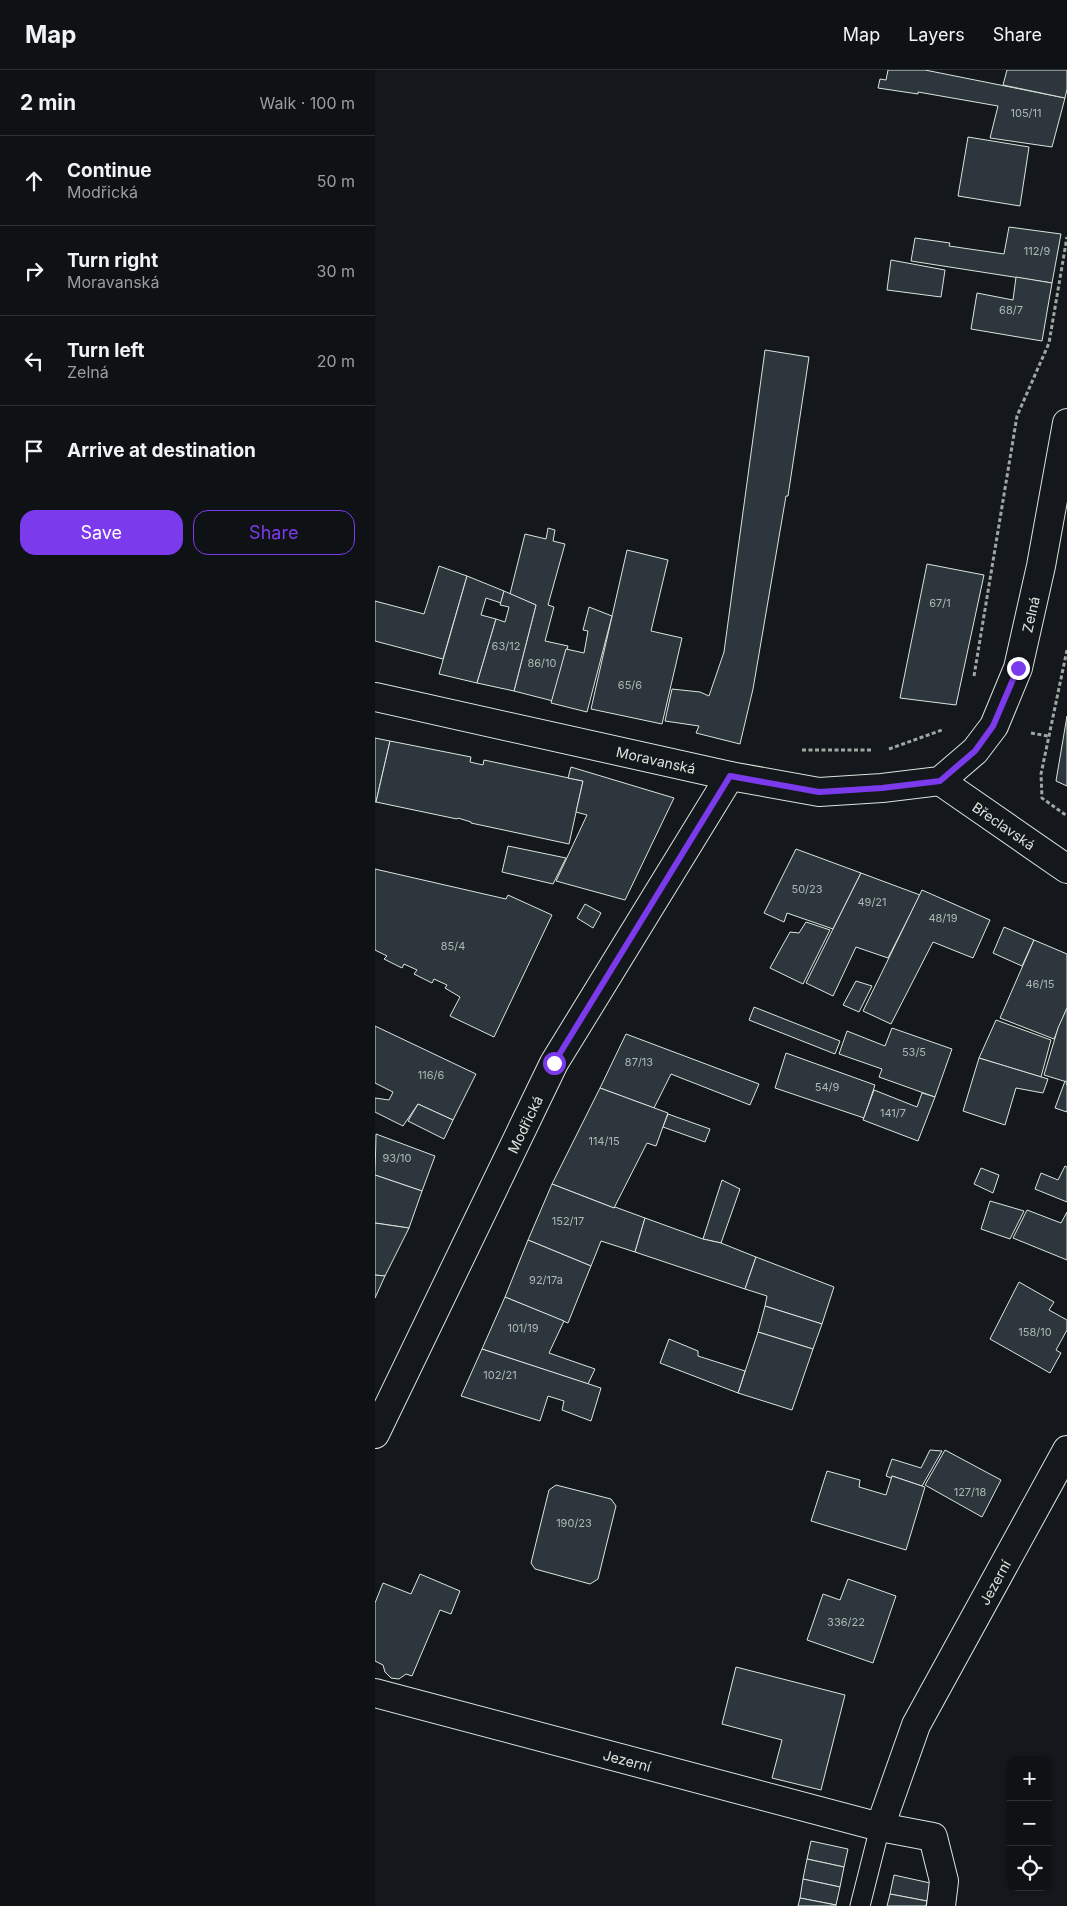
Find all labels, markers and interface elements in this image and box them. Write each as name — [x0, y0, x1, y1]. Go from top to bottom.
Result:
text: Map — [25, 20, 76, 49]
text: Map — [843, 24, 880, 45]
text: Layers — [908, 24, 965, 45]
text: Share — [993, 24, 1042, 45]
text: 2 min — [20, 90, 76, 115]
text: Walk · 100 m — [260, 93, 355, 113]
house number: 105/11 — [1010, 106, 1042, 120]
text: Continue — [67, 159, 152, 182]
icon: ahead — [20, 167, 48, 195]
text: 50 m — [317, 171, 355, 191]
text: Modřická — [67, 182, 138, 202]
house number: 112/9 — [1024, 244, 1050, 258]
text: Turn right — [67, 249, 158, 272]
icon: right — [20, 257, 48, 285]
text: 30 m — [317, 261, 355, 281]
text: Moravanská — [67, 272, 159, 292]
house number: 68/7 — [999, 303, 1023, 317]
text: Turn left — [67, 339, 145, 362]
icon: left — [20, 347, 48, 375]
text: 20 m — [317, 351, 355, 371]
text: Zelná — [67, 362, 109, 382]
icon: arrive — [20, 437, 48, 465]
text: Arrive at destination — [67, 439, 256, 462]
button: Save — [20, 510, 183, 555]
button: Share — [193, 510, 355, 555]
street label: Zelná — [1018, 595, 1042, 634]
house number: 67/1 — [929, 596, 951, 610]
house number: 63/12 — [492, 639, 520, 653]
house number: 86/10 — [527, 656, 557, 670]
route end — [1007, 657, 1030, 680]
house number: 65/6 — [618, 678, 642, 692]
street label: Moravanská — [615, 742, 697, 777]
street label: Břeclavská — [970, 798, 1039, 853]
house number: 50/23 — [791, 882, 823, 896]
house number: 49/21 — [857, 895, 887, 909]
house number: 48/19 — [928, 911, 958, 925]
house number: 85/4 — [441, 939, 465, 953]
house number: 46/15 — [1025, 977, 1055, 991]
house number: 53/5 — [902, 1045, 926, 1059]
route start — [543, 1052, 566, 1075]
house number: 87/13 — [625, 1055, 653, 1069]
house number: 116/6 — [418, 1068, 444, 1082]
house number: 54/9 — [815, 1080, 839, 1094]
street label: Modřická — [503, 1093, 546, 1156]
house number: 141/7 — [880, 1106, 906, 1120]
house number: 114/15 — [588, 1134, 620, 1148]
house number: 93/10 — [383, 1151, 412, 1165]
house number: 152/17 — [552, 1214, 584, 1228]
house number: 92/17a — [529, 1273, 563, 1287]
house number: 101/19 — [507, 1321, 539, 1335]
house number: 158/10 — [1018, 1325, 1052, 1339]
house number: 102/21 — [483, 1368, 517, 1382]
house number: 127/18 — [954, 1485, 987, 1499]
house number: 190/23 — [556, 1516, 592, 1530]
street label: Jezerní — [975, 1556, 1014, 1608]
house number: 336/22 — [827, 1615, 865, 1629]
street label: Jezerní — [601, 1745, 654, 1775]
map controls — [1007, 1756, 1052, 1891]
button: + — [1007, 1756, 1052, 1801]
button: − — [1007, 1801, 1052, 1846]
button: locate — [1007, 1846, 1052, 1891]

